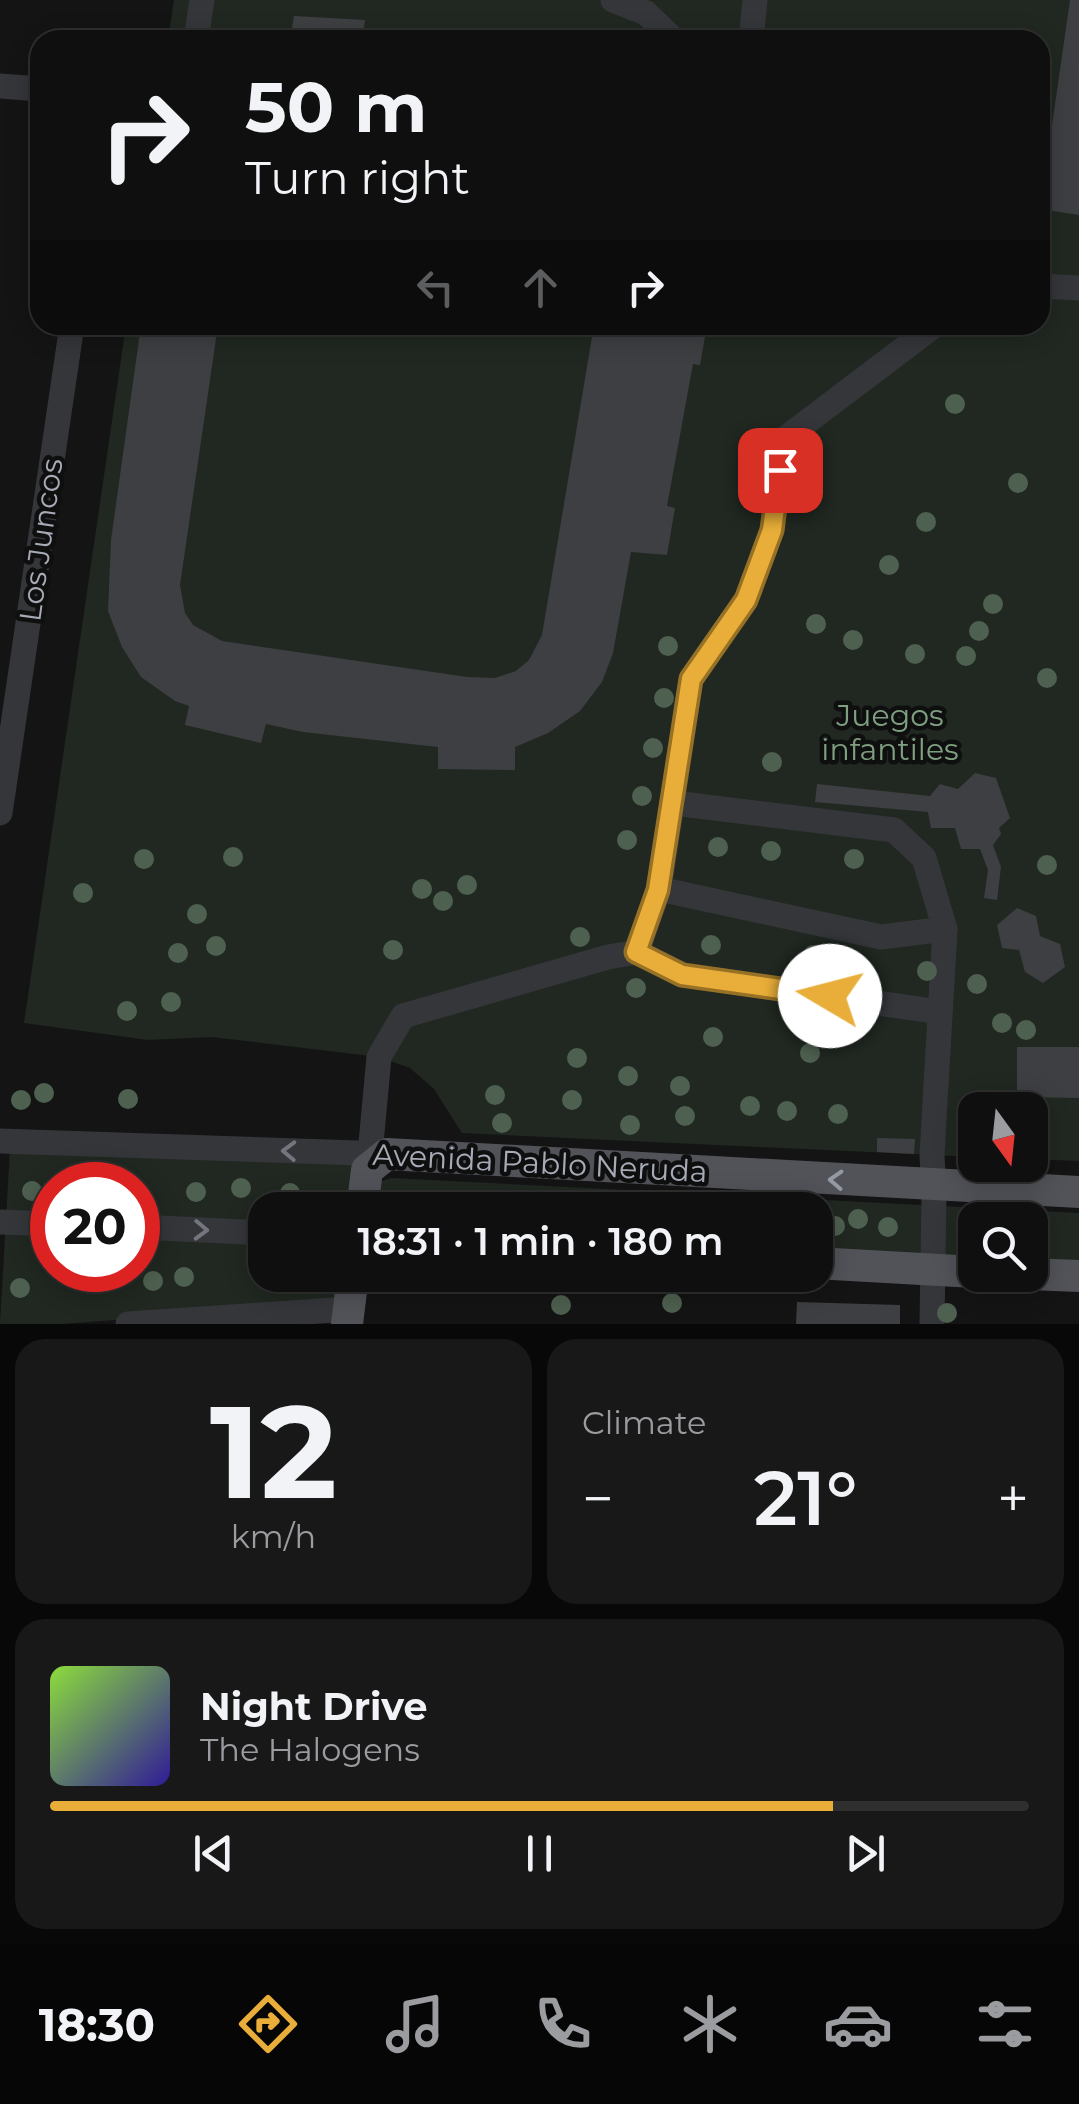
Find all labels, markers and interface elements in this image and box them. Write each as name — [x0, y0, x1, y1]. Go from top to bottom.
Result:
text: 50 m — [245, 64, 427, 150]
icon: right — [80, 70, 210, 200]
text: Turn right — [245, 150, 470, 205]
icon: left — [408, 260, 463, 315]
icon: ahead — [513, 260, 568, 315]
icon: right — [618, 260, 673, 315]
pin — [738, 428, 823, 513]
icon: arrive — [753, 443, 808, 498]
street label: Los Juncos — [11, 456, 71, 624]
park label: Juegos infantiles — [821, 697, 959, 768]
position arrow — [778, 944, 882, 1048]
north arrow — [958, 1092, 1048, 1182]
map controls — [958, 1092, 1048, 1292]
street label: Avenida Pablo Neruda — [372, 1136, 708, 1190]
one-way arrow — [281, 1141, 297, 1162]
speed limit sign: 20 — [30, 1162, 160, 1292]
one-way arrow — [827, 1170, 843, 1191]
button: search — [958, 1202, 1048, 1292]
text: 18:31 · 1 min · 180 m — [358, 1218, 723, 1265]
one-way arrow — [194, 1219, 210, 1240]
text: 12 — [210, 1372, 337, 1531]
text: Climate — [582, 1403, 706, 1442]
text: 21° — [754, 1452, 857, 1544]
text: − — [582, 1465, 614, 1532]
text: + — [997, 1465, 1029, 1532]
text: km/h — [231, 1517, 316, 1556]
text: Night Drive — [200, 1683, 427, 1730]
text: The Halogens — [200, 1730, 420, 1769]
icon: previous — [186, 1826, 241, 1881]
icon: pause — [512, 1826, 567, 1881]
icon: next — [838, 1826, 893, 1881]
icon: directions — [233, 1989, 303, 2059]
icon: music — [380, 1989, 450, 2059]
icon: phone — [528, 1989, 598, 2059]
icon: climate — [675, 1989, 745, 2059]
icon: car — [823, 1989, 893, 2059]
icon: filters — [970, 1989, 1040, 2059]
text: 18:30 — [39, 1997, 155, 2052]

